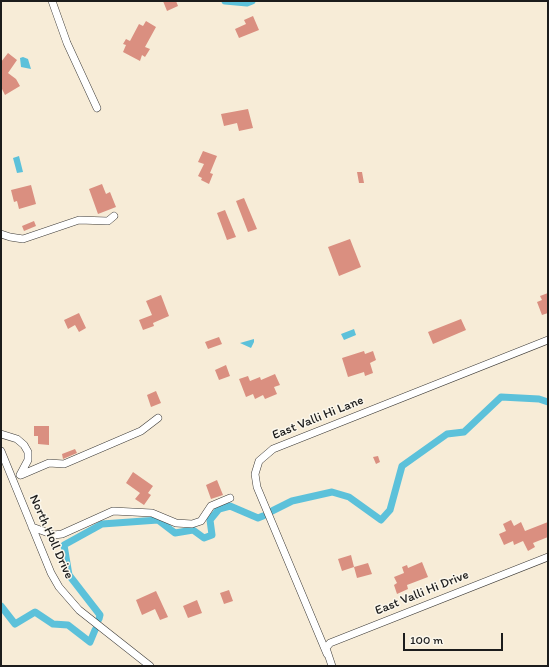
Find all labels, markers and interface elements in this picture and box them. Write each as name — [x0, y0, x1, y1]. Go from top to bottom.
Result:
street label: East Valli Hi Lane — [270, 393, 366, 443]
street label: North Holl Drive — [25, 492, 77, 582]
street label: East Valli Hi Drive — [373, 567, 471, 619]
scale bar — [405, 625, 505, 651]
text: 100 m — [410, 633, 443, 647]

